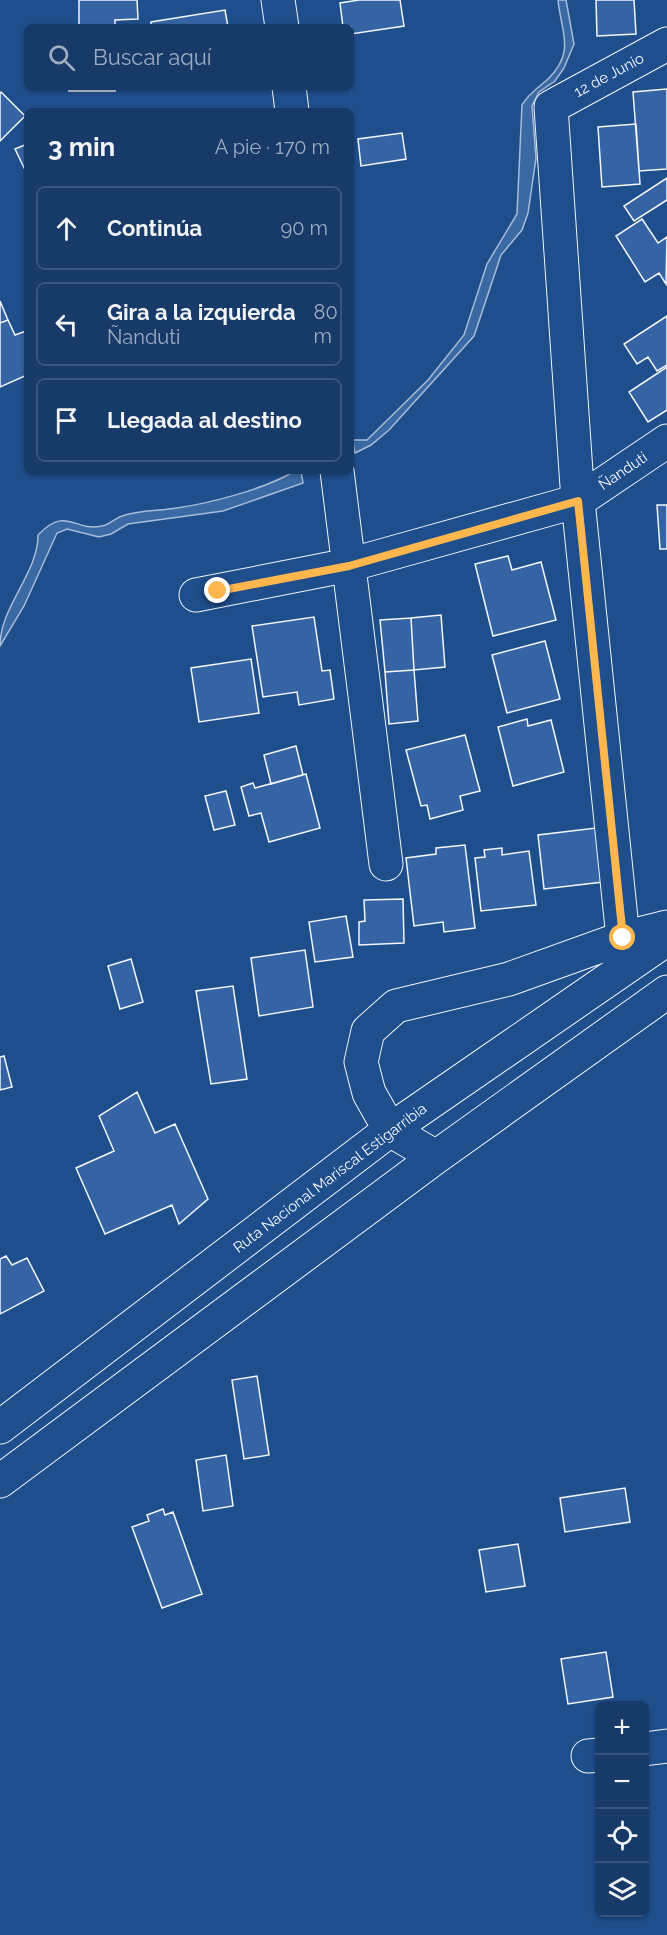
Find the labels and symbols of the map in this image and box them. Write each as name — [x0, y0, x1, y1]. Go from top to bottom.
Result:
street label: 12 de Junio — [571, 49, 647, 101]
street label: Ñanduti — [595, 448, 651, 494]
route end — [204, 577, 230, 603]
route start — [609, 924, 635, 950]
street label: Ruta Nacional Mariscal Estigarribia — [230, 1099, 430, 1257]

